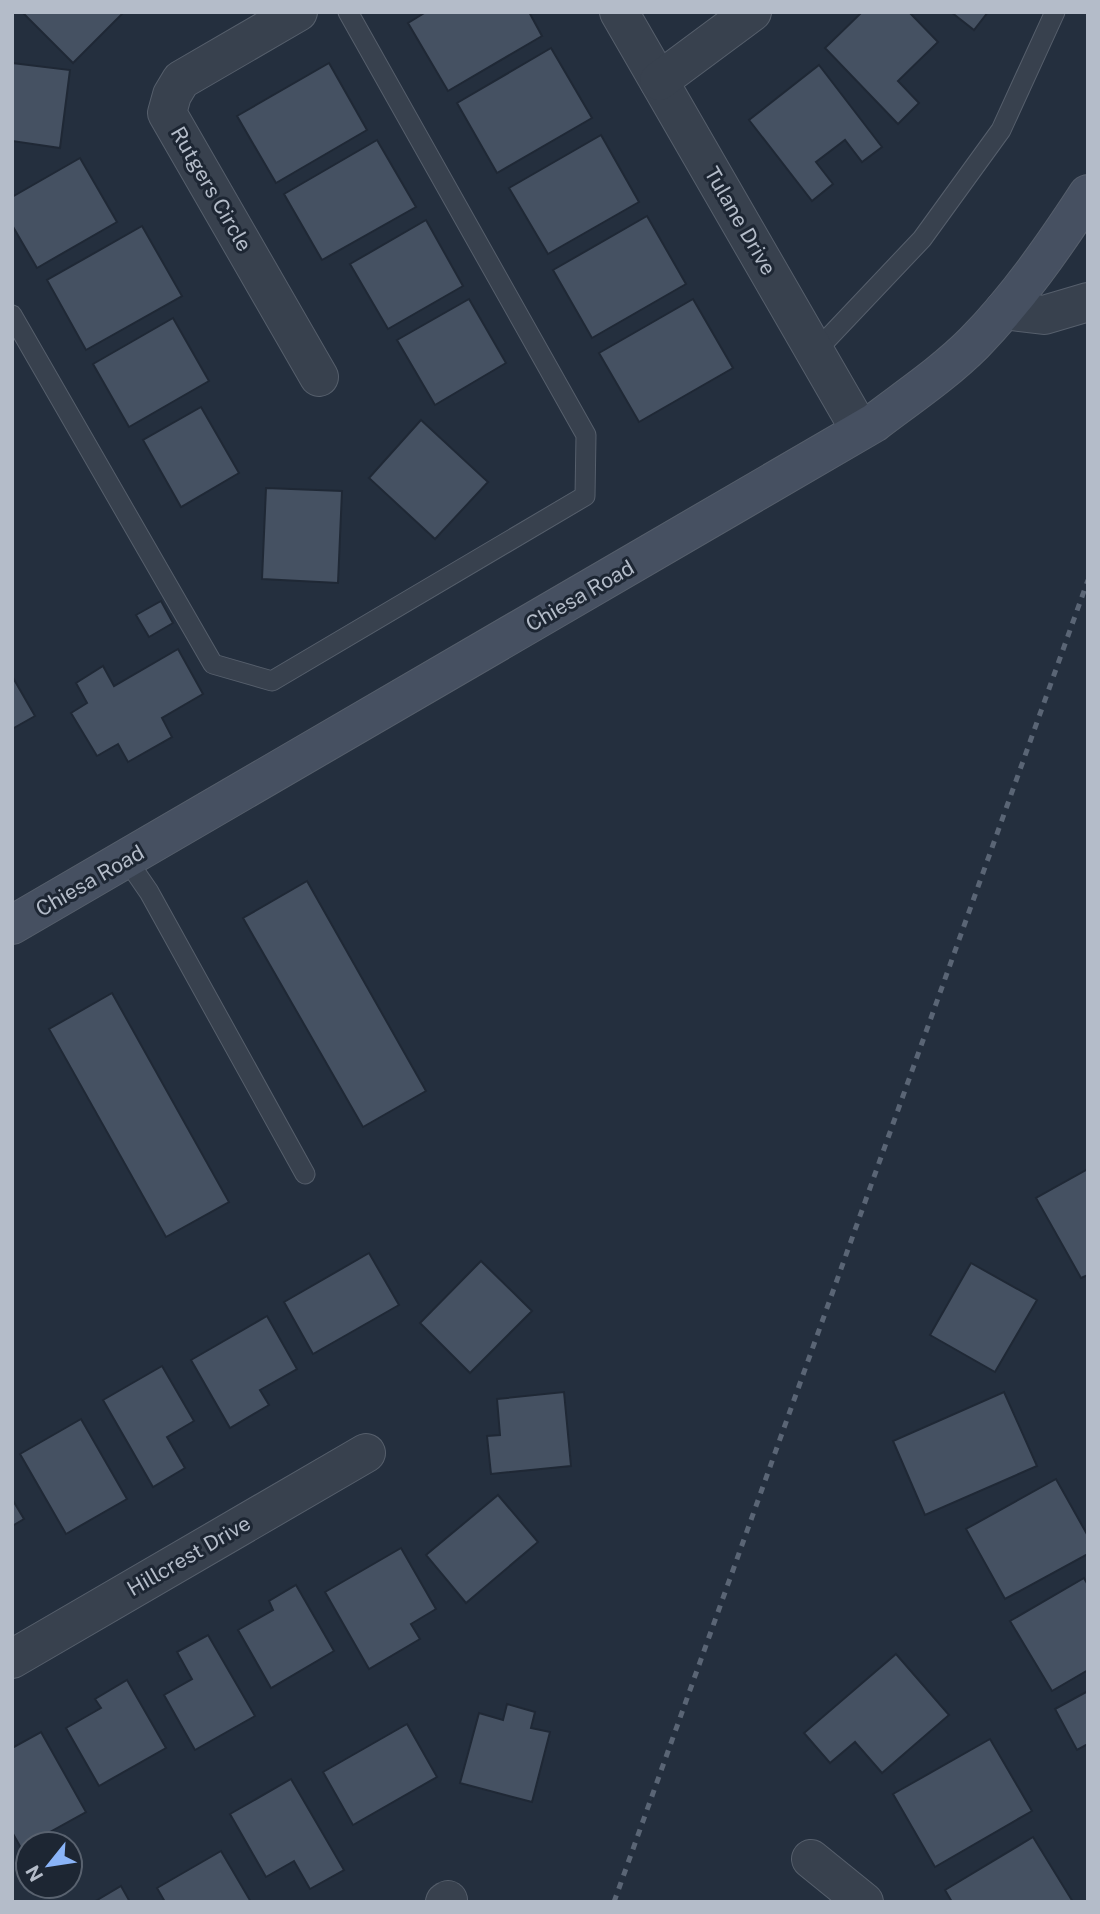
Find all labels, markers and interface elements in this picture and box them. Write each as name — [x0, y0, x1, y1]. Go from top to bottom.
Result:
street label: Rutgers Circle — [166, 122, 257, 256]
street label: Tulane Drive — [699, 162, 781, 279]
street label: Chiesa Road — [521, 555, 638, 637]
street label: Chiesa Road — [31, 840, 148, 922]
street label: Hillcrest Drive — [123, 1510, 255, 1601]
north arrow — [14, 1830, 84, 1900]
text: N — [21, 1862, 48, 1885]

